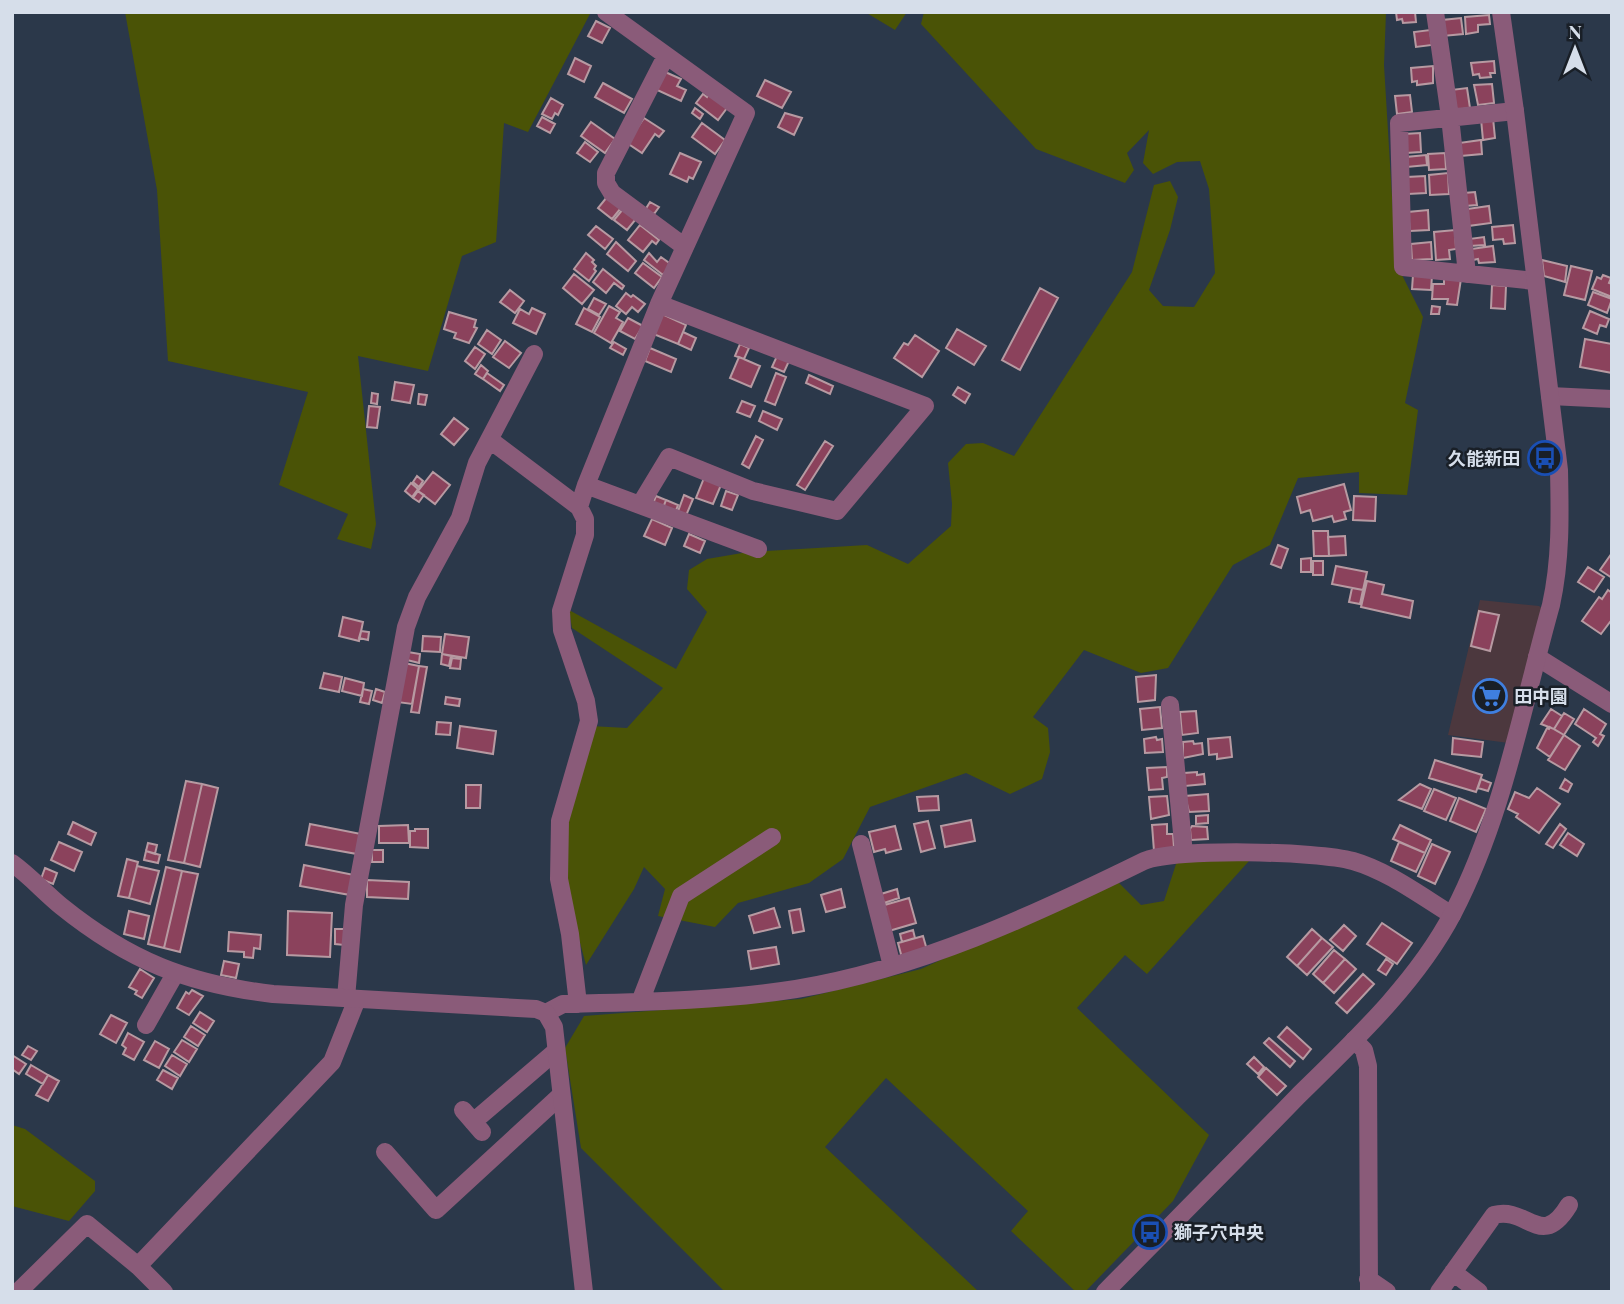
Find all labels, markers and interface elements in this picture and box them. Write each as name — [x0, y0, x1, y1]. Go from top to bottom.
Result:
north arrow — [1540, 14, 1610, 84]
text: N — [1568, 18, 1582, 44]
bus stop icon: 久能新田 — [1526, 439, 1564, 477]
place label: 久能新田 — [1448, 446, 1520, 470]
supermarket icon: 田中園 — [1471, 677, 1509, 715]
place label: 田中園 — [1514, 684, 1568, 708]
bus stop icon: 獅子穴中央 — [1131, 1213, 1169, 1251]
place label: 獅子穴中央 — [1174, 1220, 1264, 1244]

